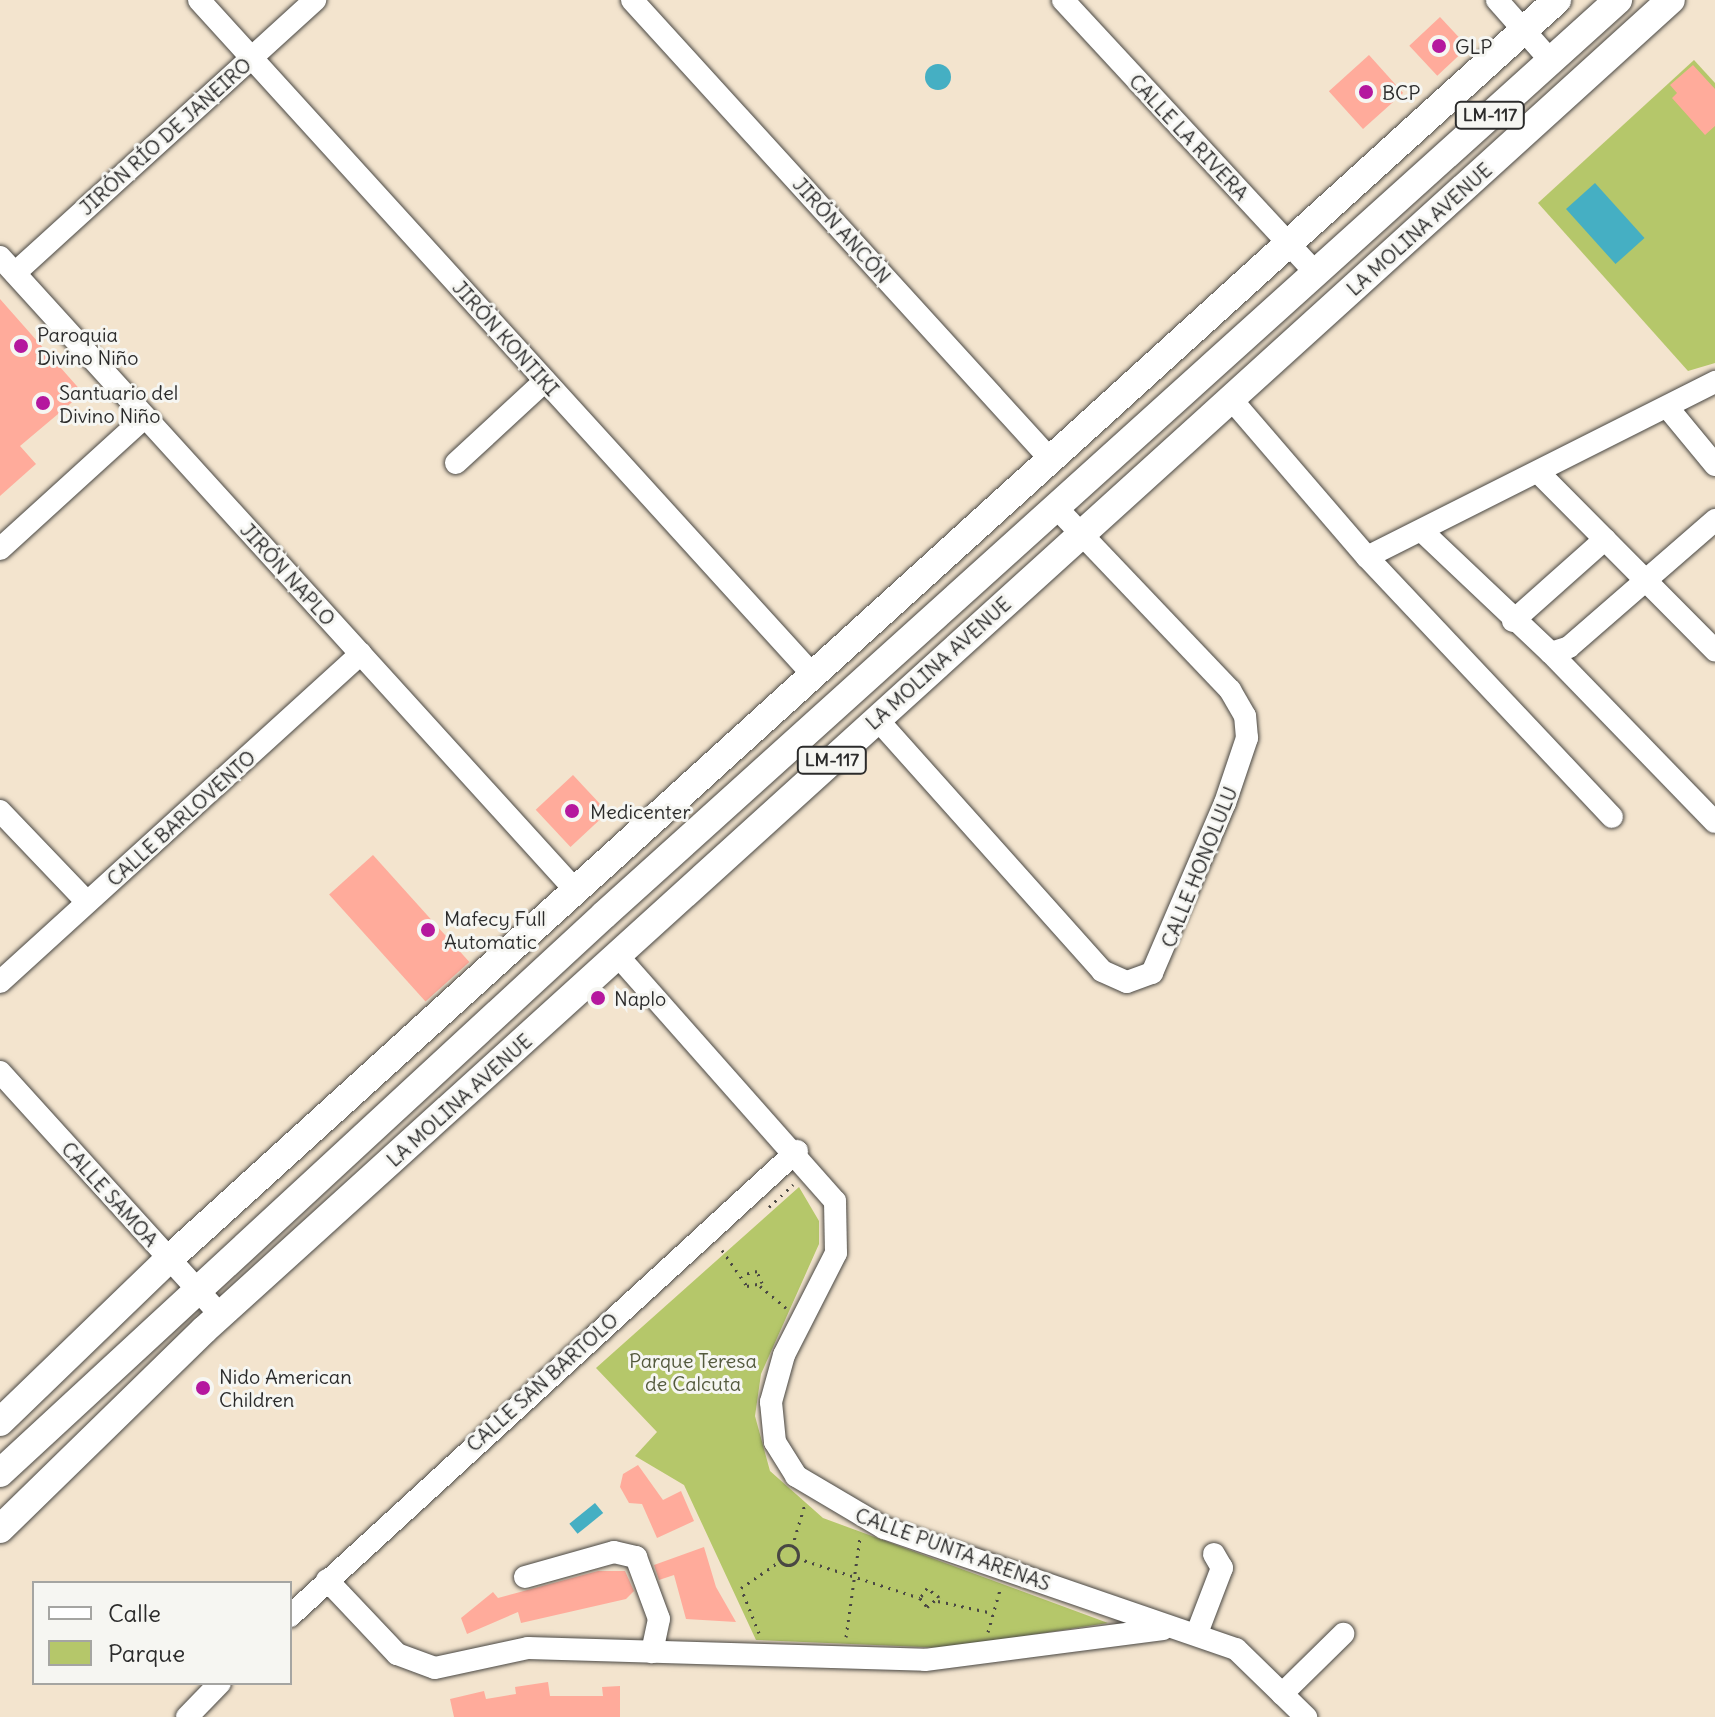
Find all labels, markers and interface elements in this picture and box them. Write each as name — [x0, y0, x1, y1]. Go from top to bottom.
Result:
place label: GLP — [1455, 34, 1492, 58]
marker: GLP — [1430, 37, 1448, 55]
street label: JIRÓN RÍO DE JANEIRO — [74, 52, 256, 220]
street label: CALLE LA RIVERA — [1124, 69, 1254, 205]
place label: BCP — [1382, 80, 1420, 104]
marker: BCP — [1357, 83, 1375, 101]
road number: LM-117 — [1454, 101, 1526, 129]
street label: LA MOLINA AVENUE — [1342, 158, 1496, 300]
street label: JIRÓN ANCÓN — [788, 172, 896, 288]
street label: JIRÓN KONTIKI — [448, 275, 564, 401]
place label: Paroquia Divino Niño — [37, 322, 138, 369]
marker: Paroquia Divino Niño — [12, 337, 30, 355]
place label: Santuario del Divino Niño — [59, 380, 178, 427]
marker: Santuario del Divino Niño — [34, 394, 52, 412]
street label: JIRÓN NAPLO — [236, 518, 340, 630]
street label: LA MOLINA AVENUE — [861, 592, 1015, 734]
street label: CALLE BARLOVENTO — [102, 745, 260, 891]
road number: LM-117 — [796, 746, 868, 774]
street label: CALLE HONOLULU — [1156, 783, 1242, 951]
place label: Medicenter — [590, 799, 691, 823]
marker: Medicenter — [561, 800, 583, 822]
place label: Mafecy Full Automatic — [444, 906, 546, 953]
marker: Mafecy Full Automatic — [419, 921, 437, 939]
place label: Naplo — [614, 986, 666, 1010]
marker: Naplo — [589, 989, 607, 1007]
street label: LA MOLINA AVENUE — [382, 1029, 536, 1171]
street label: CALLE SAMOA — [57, 1137, 163, 1251]
street label: CALLE SAN BARTOLO — [461, 1308, 623, 1456]
park label: Parque Teresa de Calcuta — [629, 1349, 757, 1396]
place label: Nido American Children — [219, 1364, 352, 1411]
marker: Nido American Children — [194, 1379, 212, 1397]
street label: CALLE PUNTA ARENAS — [852, 1502, 1054, 1596]
legend — [32, 1581, 292, 1685]
text: Calle — [108, 1598, 161, 1628]
text: Parque — [108, 1638, 185, 1668]

